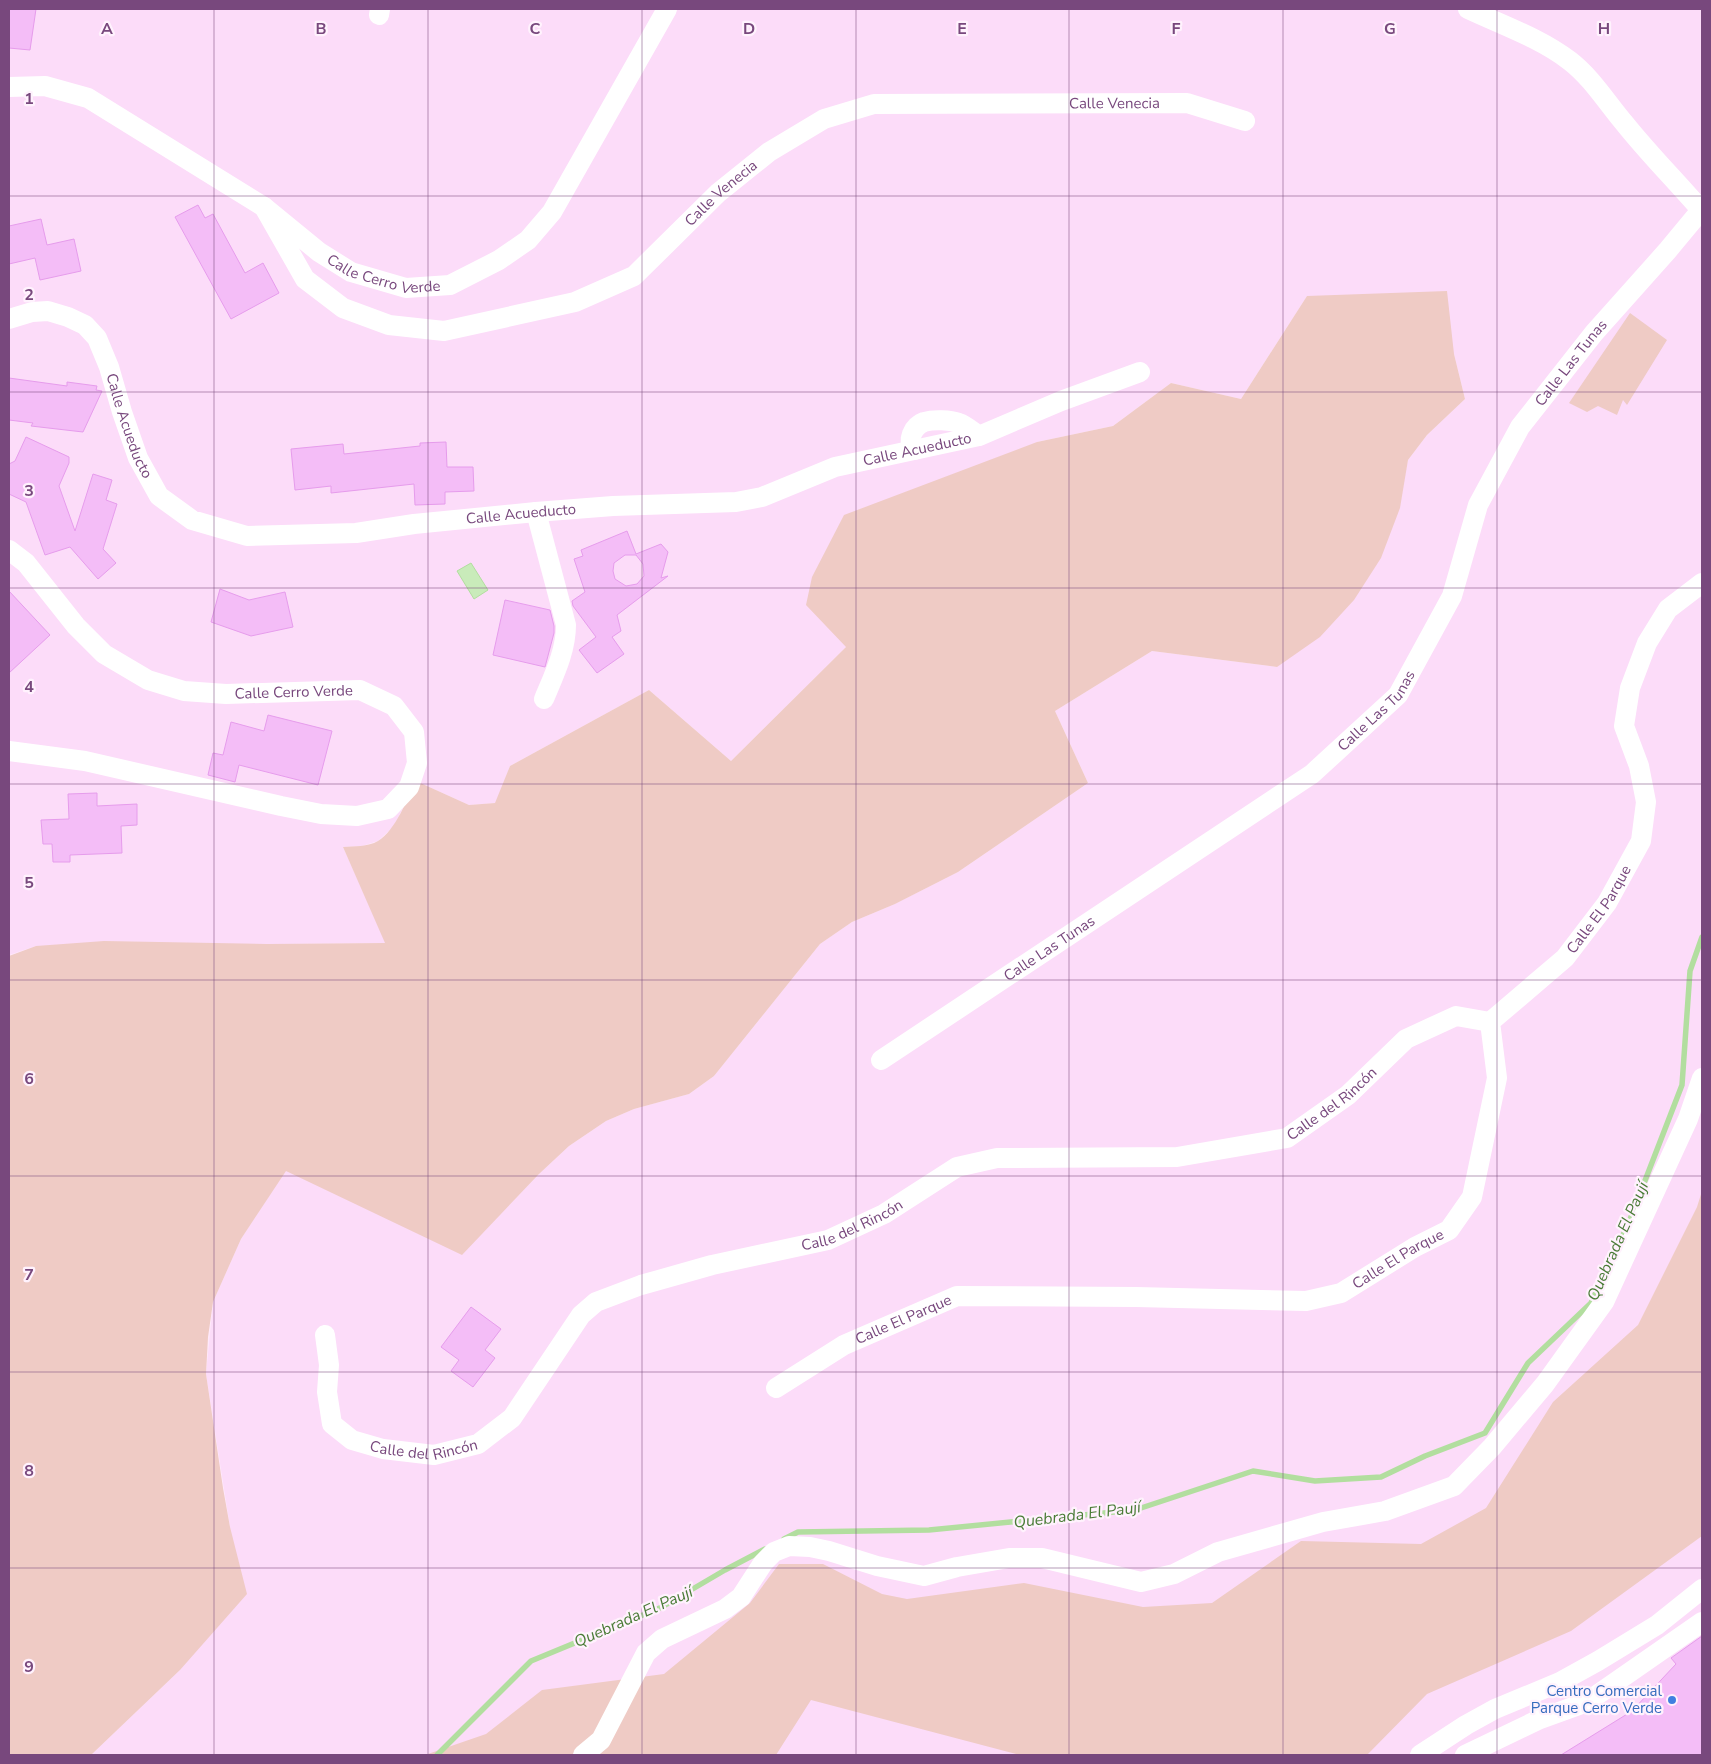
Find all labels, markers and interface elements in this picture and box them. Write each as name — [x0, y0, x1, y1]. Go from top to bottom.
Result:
text: A — [101, 18, 113, 40]
text: B — [315, 18, 327, 40]
text: C — [530, 18, 541, 40]
text: D — [743, 18, 755, 40]
text: E — [957, 18, 967, 40]
text: F — [1172, 18, 1181, 40]
text: G — [1384, 18, 1396, 40]
text: H — [1598, 18, 1610, 40]
text: 1 — [24, 88, 34, 110]
street label: Calle Venecia — [1069, 93, 1160, 113]
street label: Calle Venecia — [680, 155, 761, 230]
street label: Calle Cerro Verde — [323, 249, 441, 299]
text: 2 — [24, 284, 34, 306]
street label: Calle Las Tunas — [1530, 315, 1612, 410]
street label: Calle Acueducto — [101, 371, 157, 482]
street label: Calle Acueducto — [861, 428, 973, 471]
text: 3 — [24, 480, 34, 502]
street label: Calle Acueducto — [465, 499, 577, 529]
street label: Calle Las Tunas — [1333, 667, 1420, 756]
text: 4 — [24, 676, 34, 698]
street label: Calle Cerro Verde — [234, 680, 353, 704]
street label: Calle El Parque — [1562, 862, 1636, 958]
text: 5 — [24, 872, 34, 894]
street label: Calle Las Tunas — [1000, 911, 1099, 986]
street label: Calle del Rincón — [1283, 1063, 1381, 1145]
text: 6 — [24, 1068, 34, 1090]
water label: Quebrada El Paují — [1582, 1176, 1655, 1304]
street label: Calle del Rincón — [799, 1195, 907, 1255]
street label: Calle El Parque — [1348, 1224, 1447, 1294]
text: 7 — [24, 1264, 34, 1286]
street label: Calle El Parque — [852, 1290, 954, 1349]
street label: Calle del Rincón — [367, 1434, 480, 1465]
text: 8 — [24, 1460, 34, 1482]
water label: Quebrada El Paují — [1012, 1496, 1144, 1534]
water label: Quebrada El Paují — [570, 1580, 698, 1653]
text: 9 — [24, 1656, 34, 1678]
place label: Centro Comercial Parque Cerro Verde — [1531, 1681, 1663, 1718]
marker: Centro Comercial Parque Cerro Verde — [1666, 1694, 1678, 1706]

